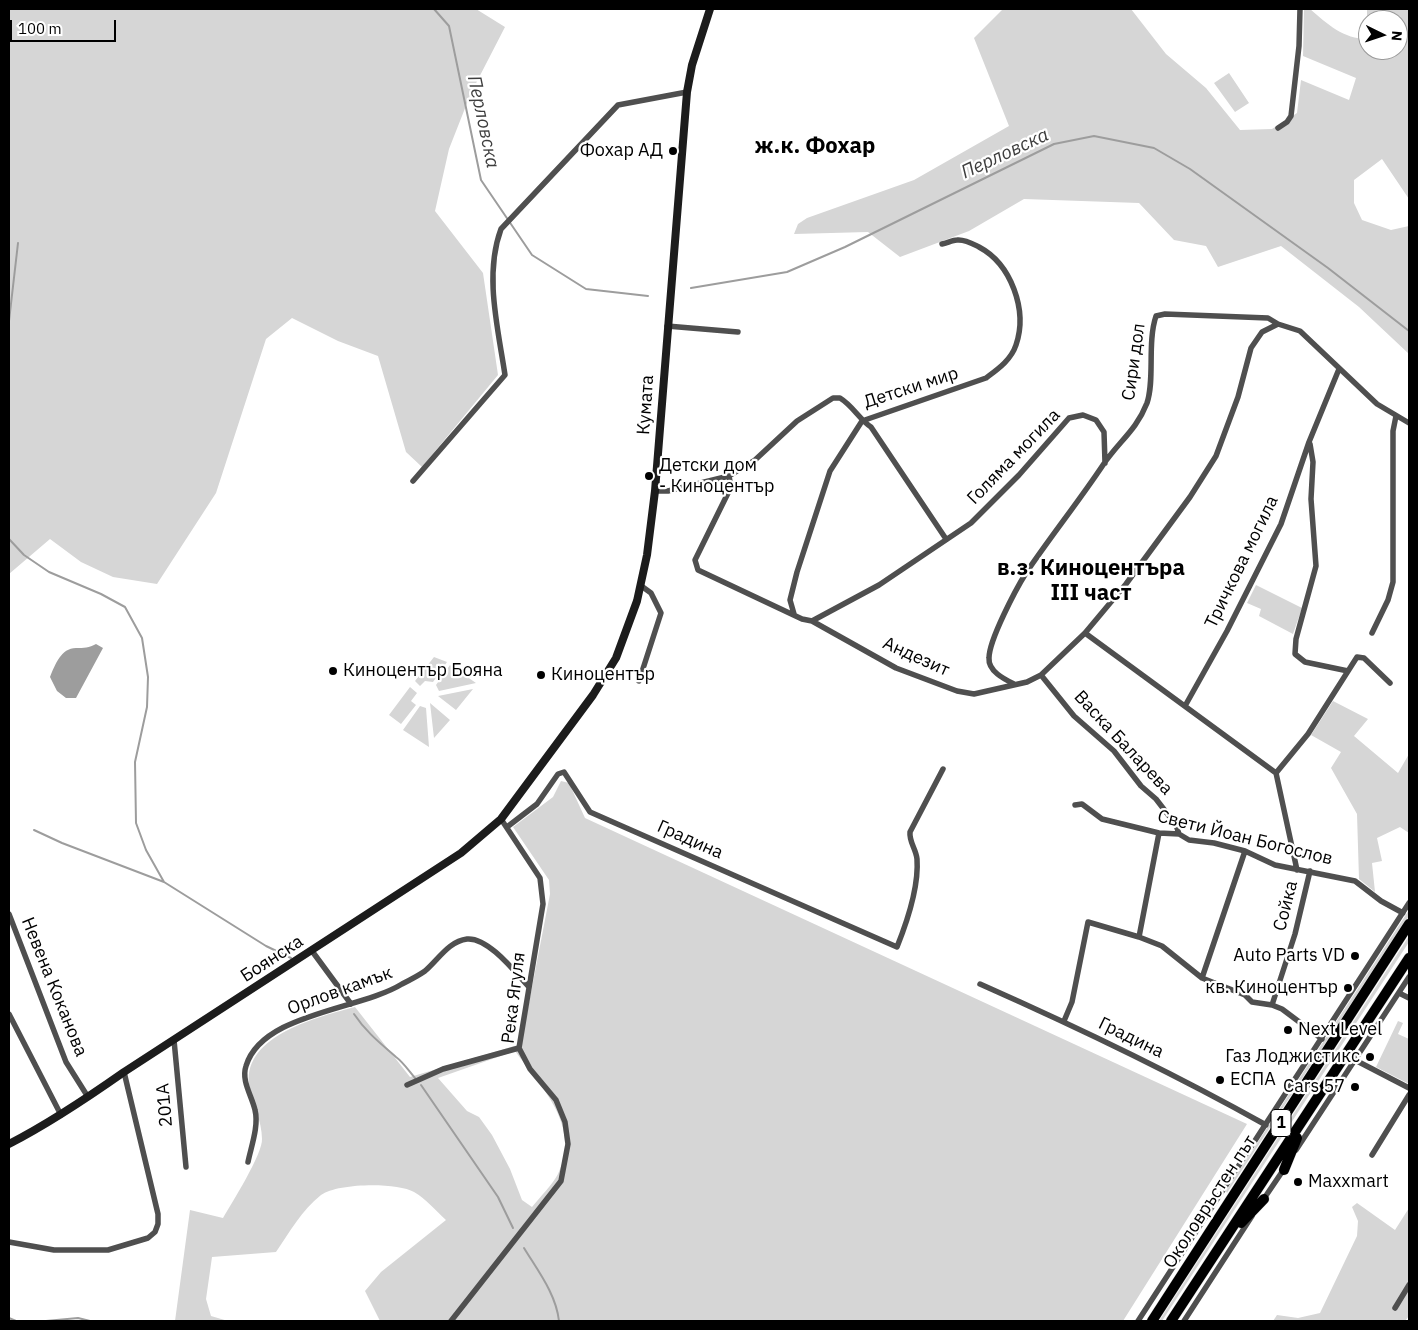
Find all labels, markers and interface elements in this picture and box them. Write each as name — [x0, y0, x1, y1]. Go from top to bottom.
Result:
scale bar — [12, 10, 119, 42]
north arrow — [1358, 10, 1408, 60]
text: 100 m — [18, 19, 62, 38]
text: N — [1388, 30, 1406, 42]
water label: Перловска — [462, 74, 504, 170]
water label: Перловска — [958, 124, 1052, 184]
district label: ж.к. Фохар — [755, 134, 875, 160]
place label: Фохар АД — [580, 140, 663, 162]
marker: Фохар АД — [667, 145, 679, 157]
street label: Сири дол — [1118, 322, 1150, 402]
street label: Детски мир — [861, 363, 961, 413]
street label: Кумата — [633, 374, 659, 436]
street label: Голяма могила — [963, 405, 1065, 509]
place label: Детски дом - Киноцентър — [659, 455, 774, 498]
marker: Детски дом - Киноцентър — [643, 470, 655, 482]
street label: Тричкова могила — [1201, 492, 1283, 632]
district label: в.з. Киноцентъра ІІІ част — [997, 556, 1185, 608]
street label: Андезит — [879, 633, 953, 681]
place label: Киноцентър Бояна — [343, 660, 503, 682]
place label: Киноцентър — [551, 664, 655, 686]
marker: Киноцентър Бояна — [327, 665, 339, 677]
marker: Киноцентър — [535, 669, 547, 681]
street label: Васка Баларева — [1069, 686, 1177, 800]
street label: Свети Йоан Богослов — [1155, 806, 1335, 870]
street label: Градина — [654, 816, 726, 864]
street label: Сойка — [1269, 879, 1303, 933]
street label: Невена Коканова — [16, 914, 92, 1060]
street label: Боянска — [237, 931, 307, 987]
place label: Auto Parts VD — [1233, 945, 1345, 967]
marker: Auto Parts VD — [1349, 950, 1361, 962]
street label: Река Ягуля — [498, 951, 530, 1045]
street label: Орлов камък — [285, 962, 395, 1020]
place label: кв. Киноцентър — [1205, 977, 1338, 999]
marker: кв. Киноцентър — [1342, 982, 1354, 994]
street label: Градина — [1095, 1013, 1167, 1063]
place label: Next Level — [1298, 1019, 1382, 1041]
marker: Next Level — [1282, 1024, 1294, 1036]
place label: Газ Лоджистикс — [1225, 1046, 1360, 1068]
marker: Газ Лоджистикс — [1364, 1051, 1376, 1063]
place label: ЕСПА — [1230, 1069, 1276, 1091]
marker: ЕСПА — [1214, 1074, 1226, 1086]
place label: Cars 57 — [1283, 1076, 1345, 1098]
marker: Cars 57 — [1349, 1081, 1361, 1093]
street label: 201А — [152, 1082, 178, 1128]
road number: 1 — [1271, 1110, 1291, 1136]
street label: Околовръстен път — [1159, 1132, 1261, 1272]
place label: Maxxmart — [1308, 1171, 1389, 1193]
marker: Maxxmart — [1292, 1176, 1304, 1188]

